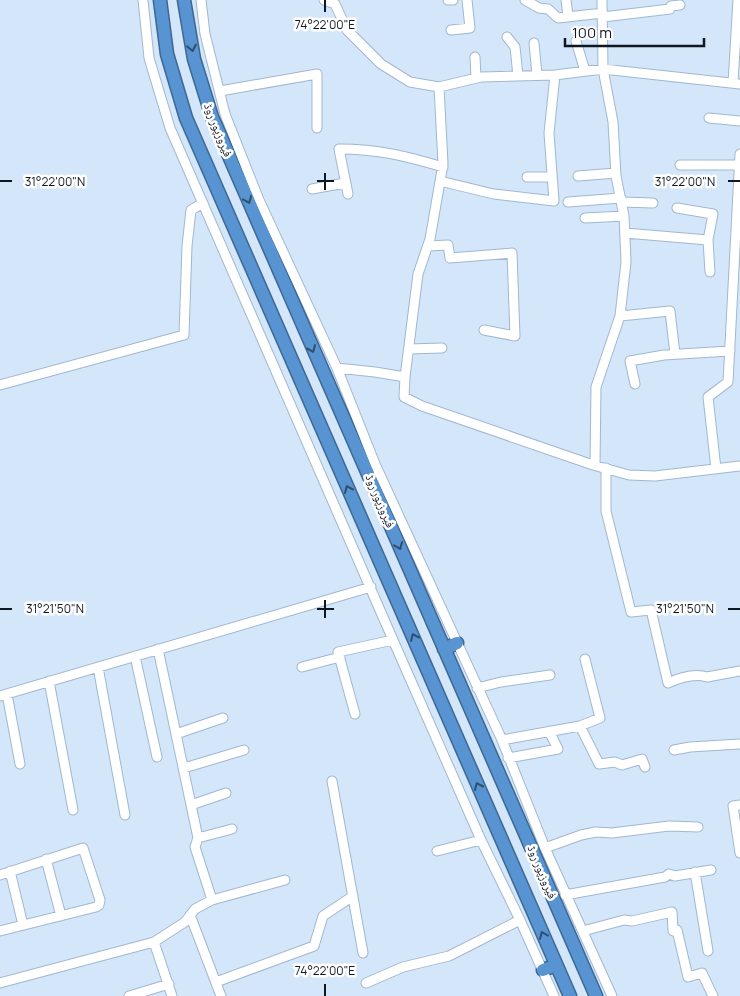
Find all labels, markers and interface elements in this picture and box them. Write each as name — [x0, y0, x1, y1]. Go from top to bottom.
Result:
scale bar — [565, 15, 704, 47]
text: 74°22'00"E — [295, 16, 355, 33]
text: 100 m — [572, 22, 612, 43]
one-way arrow — [186, 44, 196, 53]
street label: فیروزپور روڈ — [200, 100, 237, 159]
text: 31°22'00"N — [25, 173, 85, 190]
text: 31°22'00"N — [655, 173, 715, 190]
one-way arrow — [241, 195, 252, 204]
one-way arrow — [306, 344, 317, 353]
street label: فیروزپور روڈ — [362, 472, 399, 530]
one-way arrow — [343, 485, 354, 494]
one-way arrow — [393, 541, 404, 550]
text: 31°21'50"N — [26, 600, 84, 617]
text: 31°21'50"N — [656, 600, 714, 617]
one-way arrow — [409, 633, 420, 642]
one-way arrow — [474, 782, 485, 791]
street label: فیروزپور روڈ — [524, 843, 561, 901]
one-way arrow — [539, 931, 550, 940]
text: 74°22'00"E — [295, 962, 355, 979]

